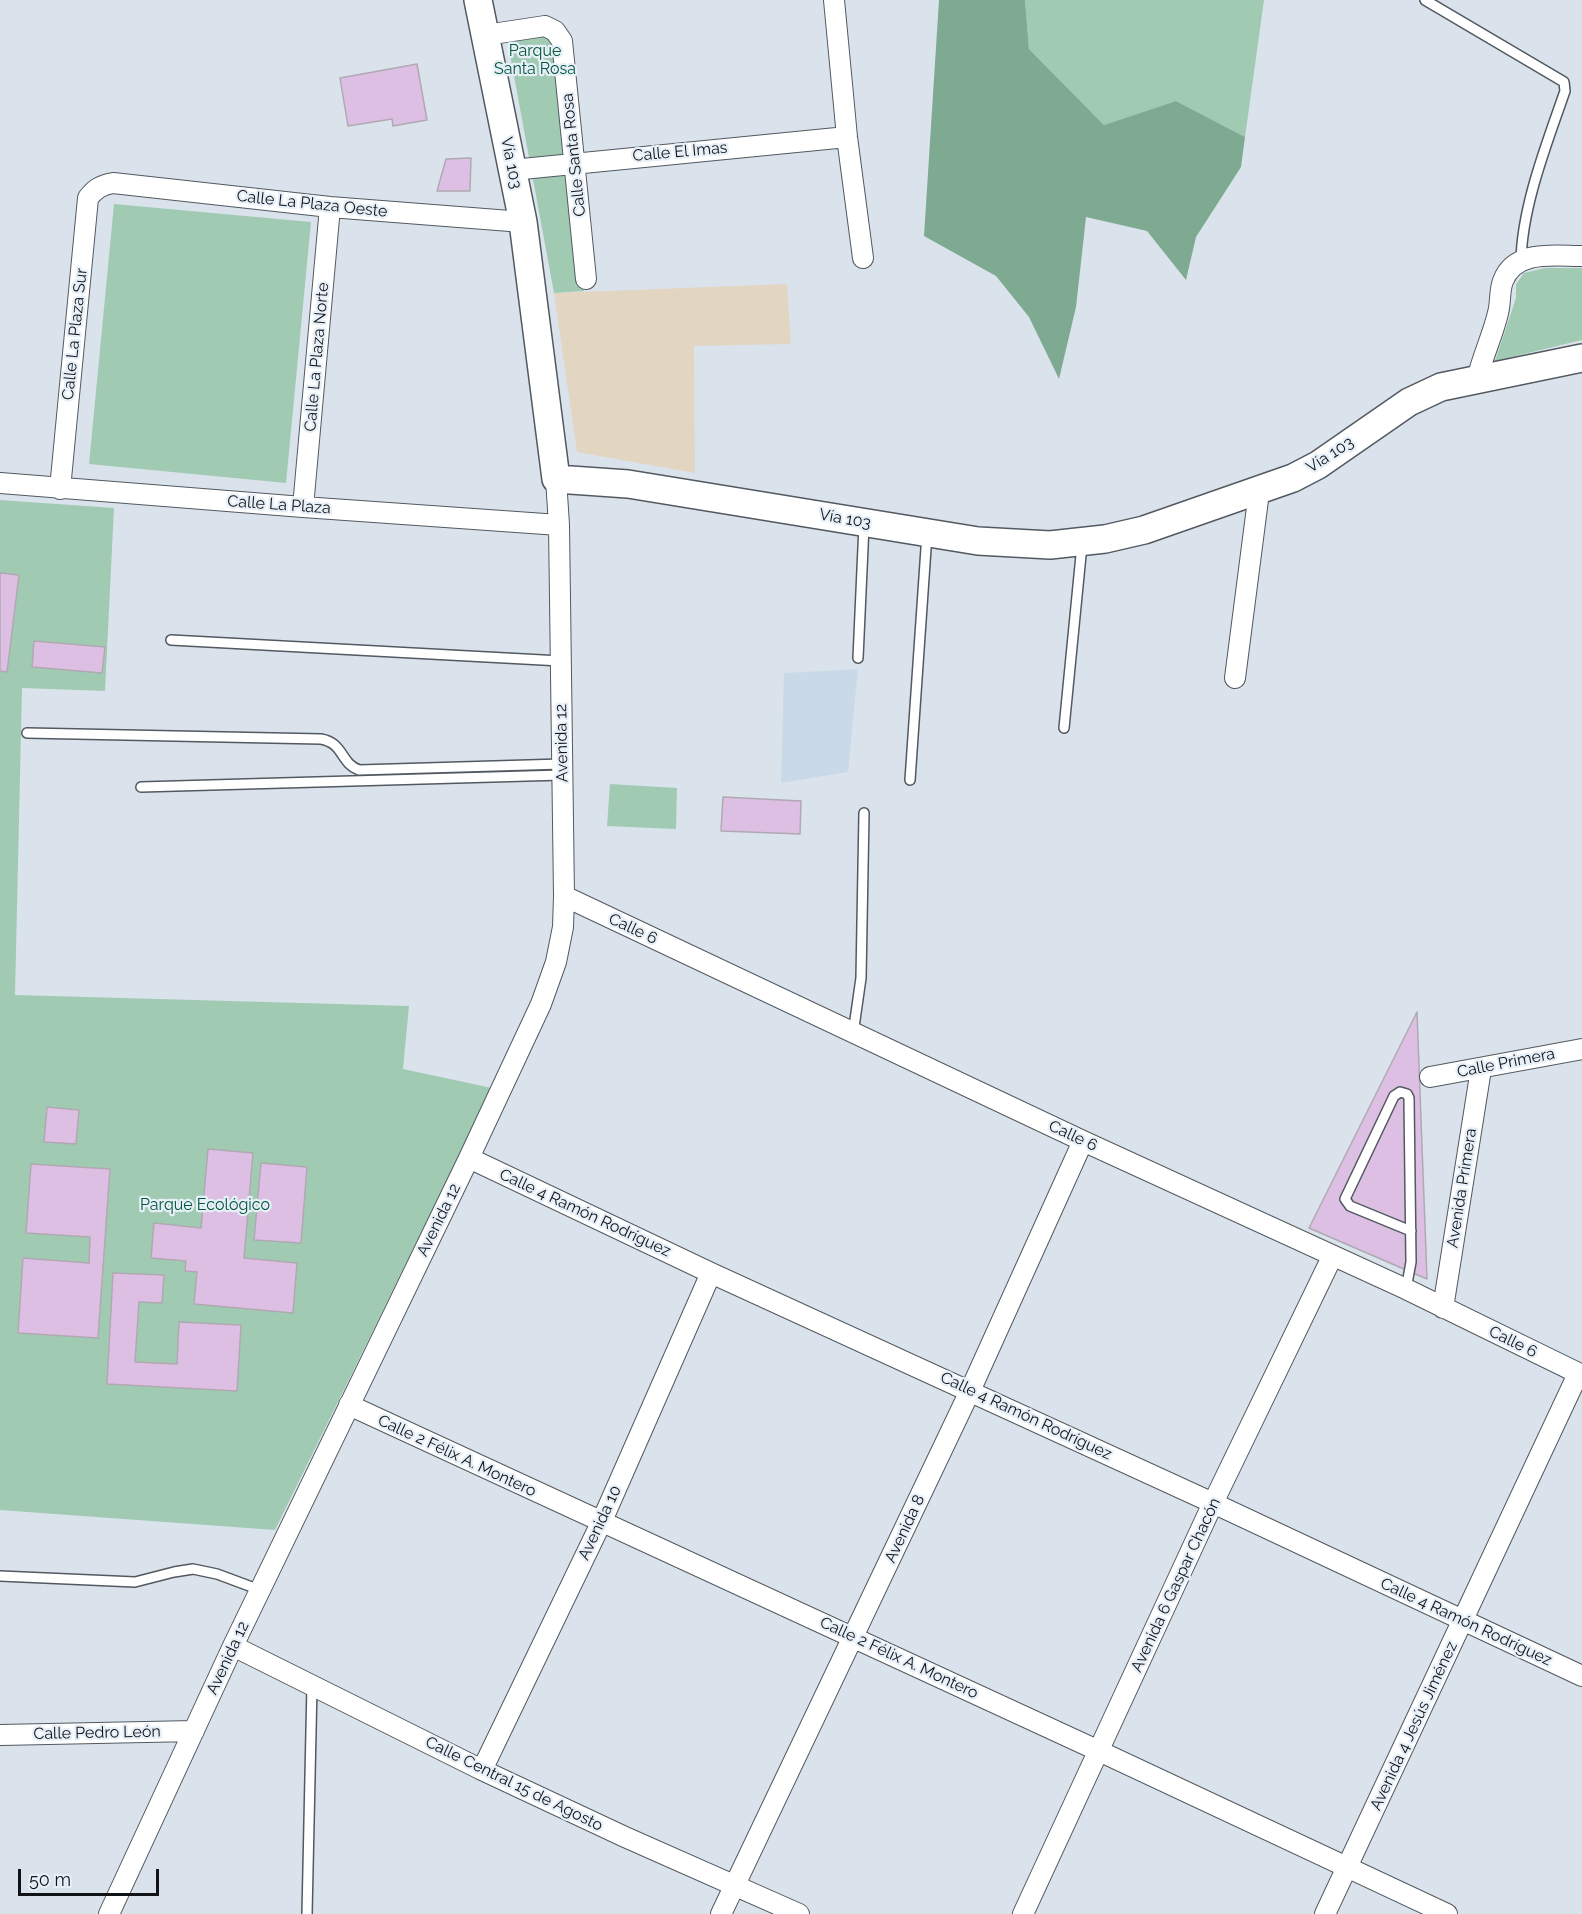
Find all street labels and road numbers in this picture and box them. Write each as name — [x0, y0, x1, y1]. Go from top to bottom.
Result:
street label: Calle Santa Rosa — [558, 92, 590, 218]
street label: Vía 103 — [497, 135, 525, 191]
street label: Calle El Imas — [632, 138, 728, 166]
street label: Calle La Plaza Oeste — [236, 187, 388, 221]
street label: Calle La Plaza Sur — [59, 267, 91, 401]
street label: Calle La Plaza Norte — [301, 282, 333, 432]
street label: Vía 103 — [1303, 433, 1357, 477]
street label: Calle La Plaza — [227, 492, 331, 518]
street label: Vía 103 — [818, 505, 872, 533]
street label: Avenida 12 — [552, 704, 572, 782]
street label: Calle 6 — [606, 909, 660, 949]
street label: Calle Primera — [1455, 1044, 1557, 1082]
street label: Calle 6 — [1046, 1116, 1100, 1156]
street label: Avenida Primera — [1443, 1127, 1481, 1249]
street label: Calle 4 Ramón Rodríguez — [496, 1165, 674, 1261]
street label: Avenida 12 — [413, 1180, 465, 1260]
street label: Calle 6 — [1486, 1322, 1540, 1362]
street label: Calle 4 Ramón Rodríguez — [937, 1368, 1115, 1464]
street label: Calle 2 Félix A. Montero — [375, 1411, 539, 1501]
street label: Avenida 10 — [574, 1483, 626, 1563]
street label: Avenida 8 — [881, 1492, 929, 1566]
street label: Avenida 6 Gaspar Chacón — [1127, 1495, 1225, 1675]
street label: Calle 4 Ramón Rodríguez — [1377, 1574, 1555, 1670]
street label: Calle 2 Félix A. Montero — [817, 1613, 981, 1703]
street label: Avenida 12 — [203, 1618, 253, 1698]
street label: Avenida 4 Jesús Jiménez — [1366, 1639, 1462, 1813]
street label: Calle Pedro León — [33, 1722, 161, 1744]
street label: Calle Central 15 de Agosto — [422, 1733, 606, 1835]

